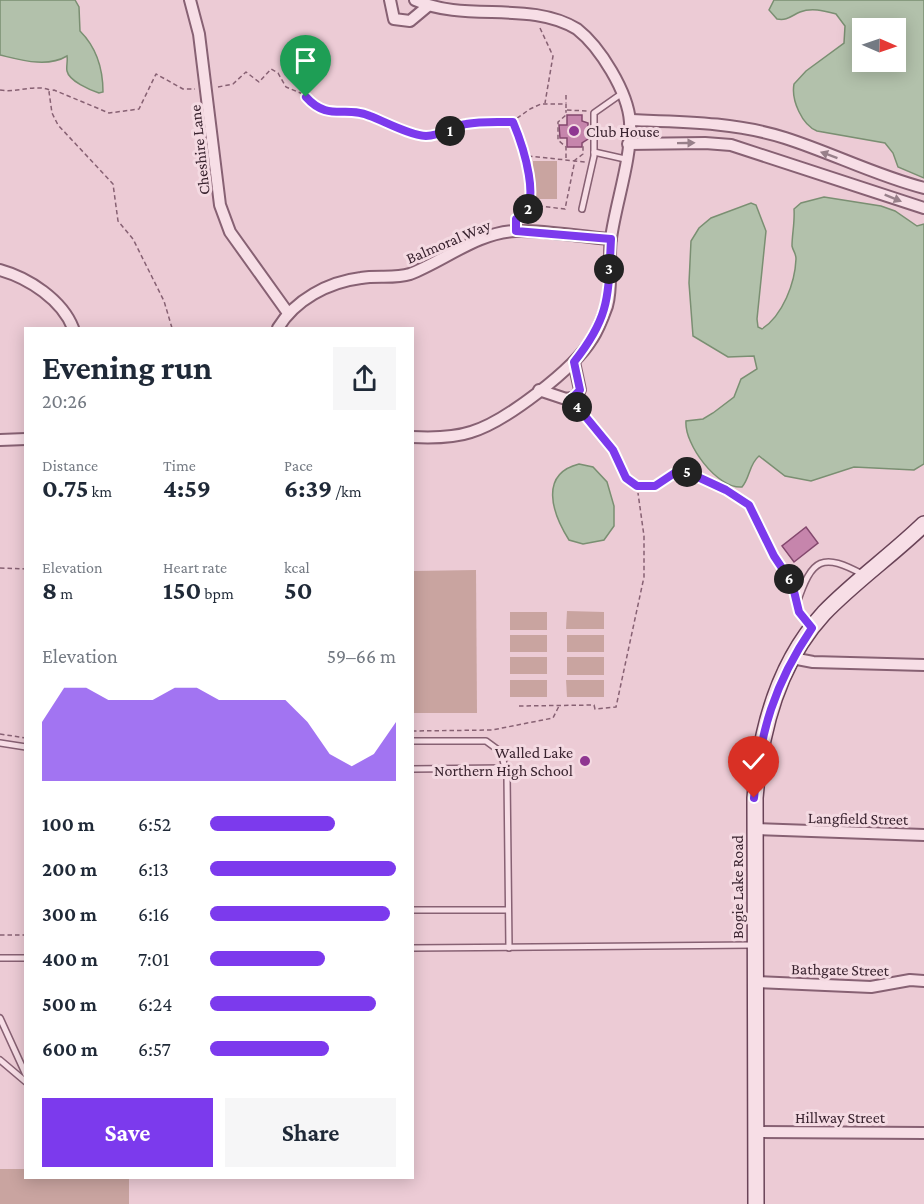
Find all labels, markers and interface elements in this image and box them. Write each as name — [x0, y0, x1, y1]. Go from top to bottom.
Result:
north arrow — [852, 18, 906, 72]
map controls — [852, 18, 906, 72]
pin — [280, 35, 331, 97]
icon: arrive — [289, 44, 322, 77]
street label: Cheshire Lane — [186, 104, 213, 196]
pin: 1 — [435, 116, 465, 146]
text: 1 — [447, 122, 453, 139]
place label: Club House — [586, 123, 660, 140]
marker: Club House — [567, 124, 581, 138]
one-way arrow — [677, 138, 696, 148]
one-way arrow — [820, 149, 838, 159]
one-way arrow — [885, 193, 903, 203]
pin: 2 — [513, 194, 543, 224]
text: 2 — [524, 200, 532, 217]
street label: Balmoral Way — [404, 216, 494, 268]
pin: 3 — [594, 254, 624, 284]
text: 3 — [605, 260, 613, 277]
button: share — [333, 347, 396, 410]
text: Evening run — [42, 349, 212, 386]
text: 20:26 — [42, 390, 87, 412]
pin: 4 — [562, 392, 592, 422]
text: 4 — [573, 398, 581, 415]
text: Distance — [42, 457, 98, 474]
text: Time — [163, 457, 196, 474]
text: Pace — [284, 457, 313, 474]
pin: 5 — [672, 457, 702, 487]
text: 5 — [683, 463, 691, 480]
text: 0.75 — [42, 474, 89, 503]
text: 4:59 — [163, 474, 211, 503]
text: 6:39 — [284, 474, 332, 503]
text: km — [89, 483, 112, 500]
text: /km — [332, 483, 362, 500]
text: Elevation — [42, 559, 103, 576]
text: Heart rate — [163, 559, 227, 576]
text: kcal — [284, 559, 310, 576]
pin: 6 — [774, 564, 804, 594]
text: 6 — [785, 570, 793, 587]
text: 8 — [42, 576, 57, 605]
text: 150 — [163, 576, 201, 605]
text: 50 — [284, 576, 313, 605]
text: m — [57, 585, 73, 602]
text: bpm — [201, 585, 234, 602]
text: Elevation — [42, 645, 118, 667]
text: 59–66 m — [327, 645, 396, 667]
pin — [728, 736, 779, 798]
place label: Walled Lake Northern High School — [434, 744, 573, 780]
icon: check — [737, 745, 770, 778]
marker: Walled Lake Northern High School — [578, 754, 592, 768]
street label: Langfield Street — [808, 809, 909, 829]
text: 100 m — [42, 813, 95, 835]
text: 6:52 — [138, 813, 171, 835]
street label: Bogie Lake Road — [729, 834, 747, 939]
text: 200 m — [42, 858, 97, 880]
text: 6:13 — [138, 858, 169, 880]
text: 300 m — [42, 903, 97, 925]
text: 6:16 — [138, 903, 170, 925]
text: 400 m — [42, 948, 98, 970]
text: 7:01 — [138, 948, 169, 970]
street label: Bathgate Street — [791, 960, 890, 980]
text: 500 m — [42, 993, 97, 1015]
text: 6:24 — [138, 993, 172, 1015]
text: 600 m — [42, 1038, 98, 1060]
text: 6:57 — [138, 1038, 171, 1060]
button: Save — [42, 1098, 213, 1167]
button: Share — [225, 1098, 396, 1167]
street label: Hillway Street — [795, 1109, 886, 1127]

